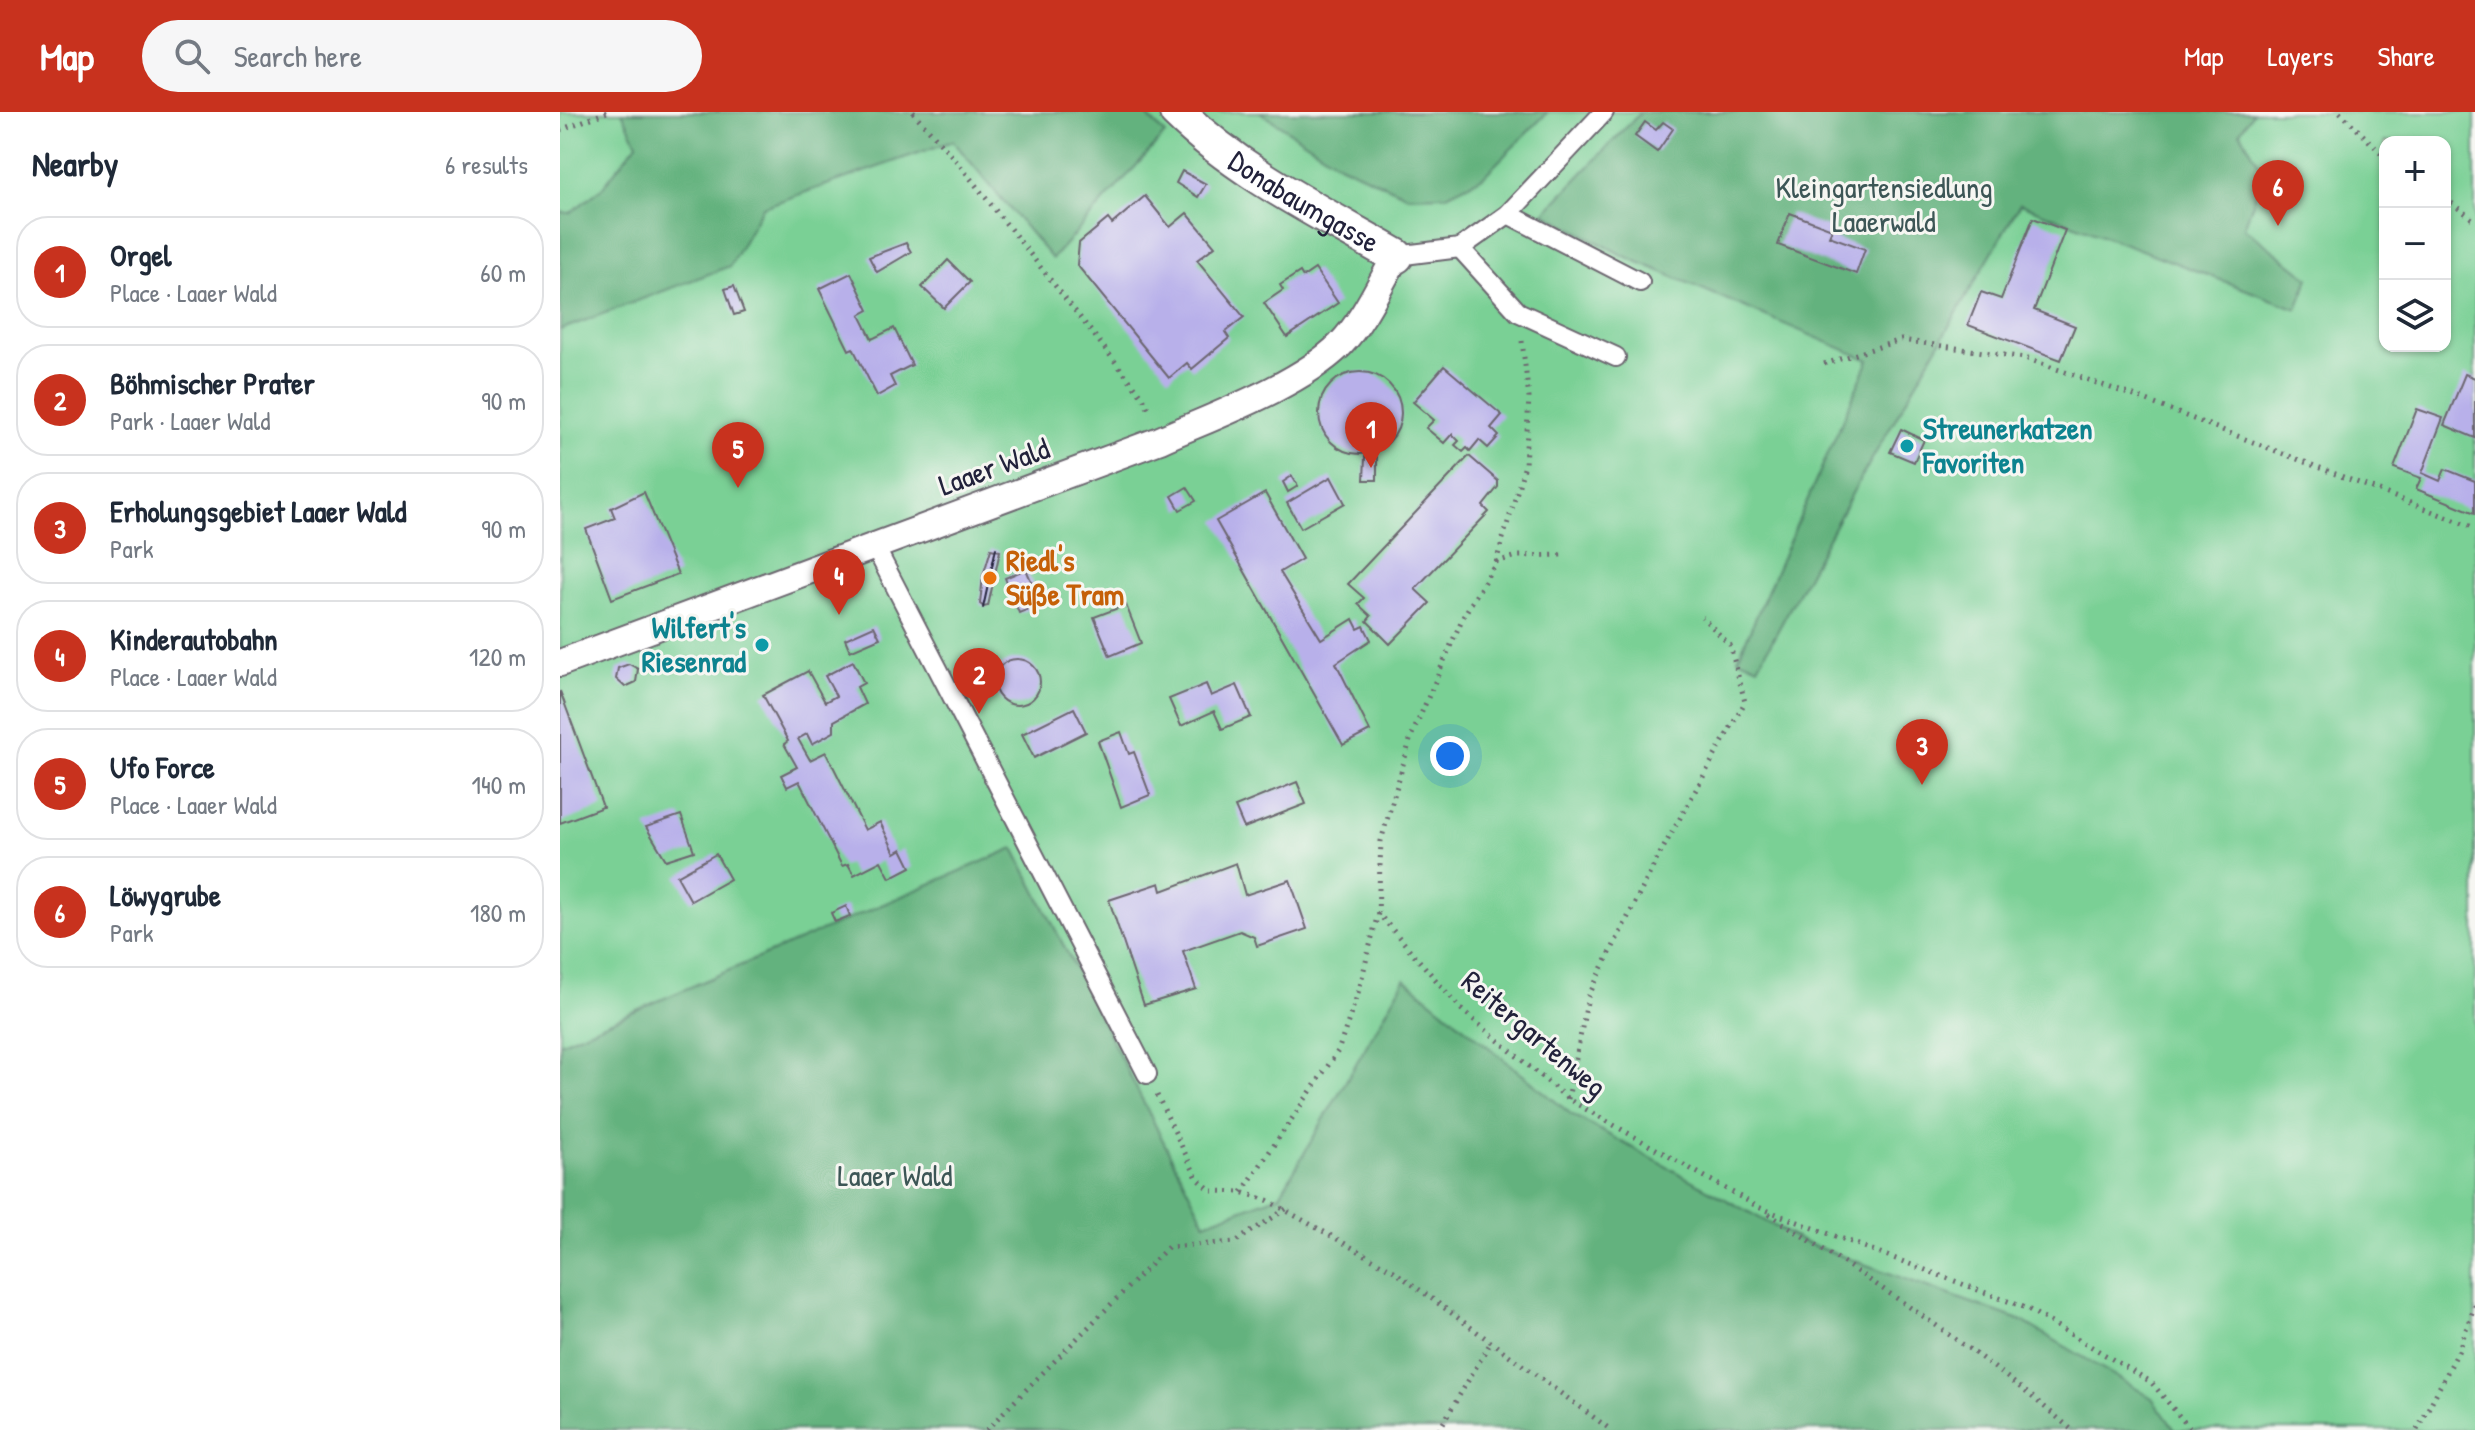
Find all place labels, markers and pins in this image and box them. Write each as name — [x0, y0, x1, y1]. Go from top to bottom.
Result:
pin: 6 — [2252, 160, 2304, 226]
pin: 1 — [1345, 402, 1397, 468]
place label: Streunerkatzen Favoriten — [1922, 408, 2093, 482]
pin: 5 — [712, 422, 764, 488]
marker: Streunerkatzen Favoriten — [1898, 437, 1916, 455]
place label: Riedl's Süße Tram — [1006, 540, 1124, 615]
pin: 4 — [813, 549, 865, 615]
marker: Riedl's Süße Tram — [981, 569, 999, 587]
place label: Wilfert's Riesenrad — [642, 607, 746, 681]
marker: Wilfert's Riesenrad — [753, 636, 771, 654]
pin: 2 — [953, 648, 1005, 714]
pin: 3 — [1896, 719, 1948, 785]

